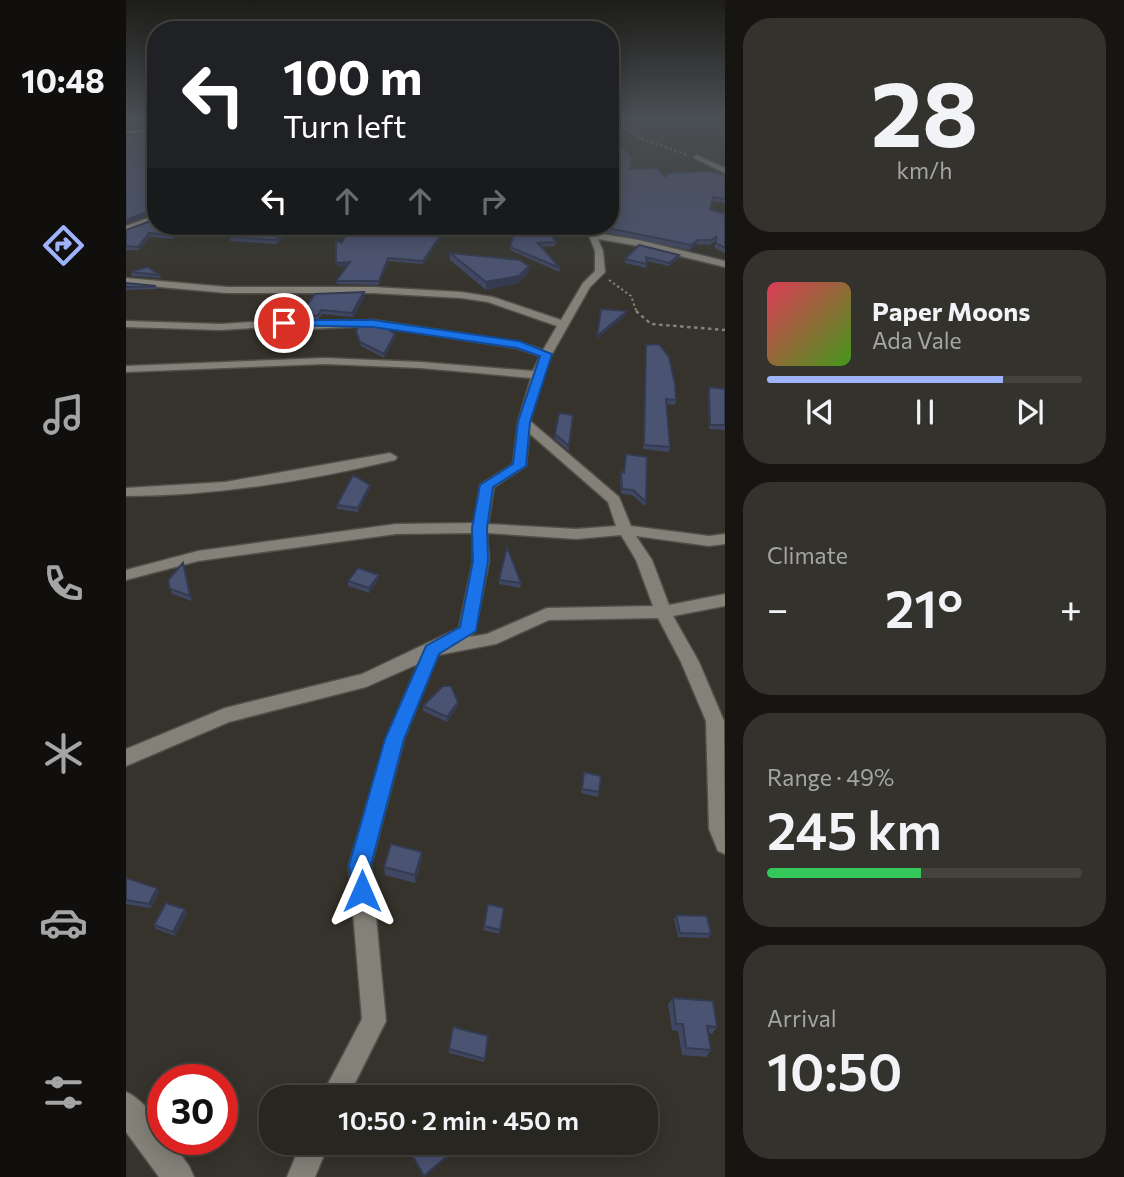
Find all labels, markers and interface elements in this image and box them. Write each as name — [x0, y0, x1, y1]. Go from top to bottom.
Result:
text: 100 m — [283, 45, 422, 105]
icon: left — [168, 49, 259, 140]
text: 28 — [871, 54, 978, 166]
text: 10:48 — [21, 60, 105, 100]
text: Turn left — [283, 105, 407, 145]
text: km/h — [897, 156, 952, 184]
icon: left — [255, 182, 293, 220]
icon: ahead — [328, 182, 366, 220]
icon: ahead — [401, 182, 439, 220]
icon: right — [474, 182, 512, 220]
icon: directions — [39, 221, 88, 270]
pin — [254, 293, 314, 353]
text: Paper Moons — [872, 295, 1030, 326]
icon: arrive — [265, 304, 303, 342]
text: Ada Vale — [872, 326, 962, 354]
icon: music — [39, 390, 88, 439]
icon: previous — [801, 393, 839, 431]
icon: pause — [906, 393, 944, 431]
icon: next — [1011, 393, 1049, 431]
text: Climate — [767, 541, 848, 569]
icon: phone — [39, 559, 88, 608]
text: 21° — [885, 575, 963, 639]
text: − — [767, 584, 789, 631]
text: + — [1060, 584, 1082, 631]
icon: climate — [39, 729, 88, 778]
text: Range · 49% — [767, 763, 894, 791]
text: 245 km — [767, 797, 942, 861]
position arrow — [325, 854, 399, 928]
icon: car — [39, 898, 88, 947]
text: Arrival — [767, 1004, 837, 1032]
text: 10:50 — [767, 1038, 902, 1102]
speed limit sign: 30 — [147, 1064, 238, 1155]
icon: filters — [39, 1068, 88, 1117]
text: 10:50 · 2 min · 450 m — [338, 1104, 579, 1135]

